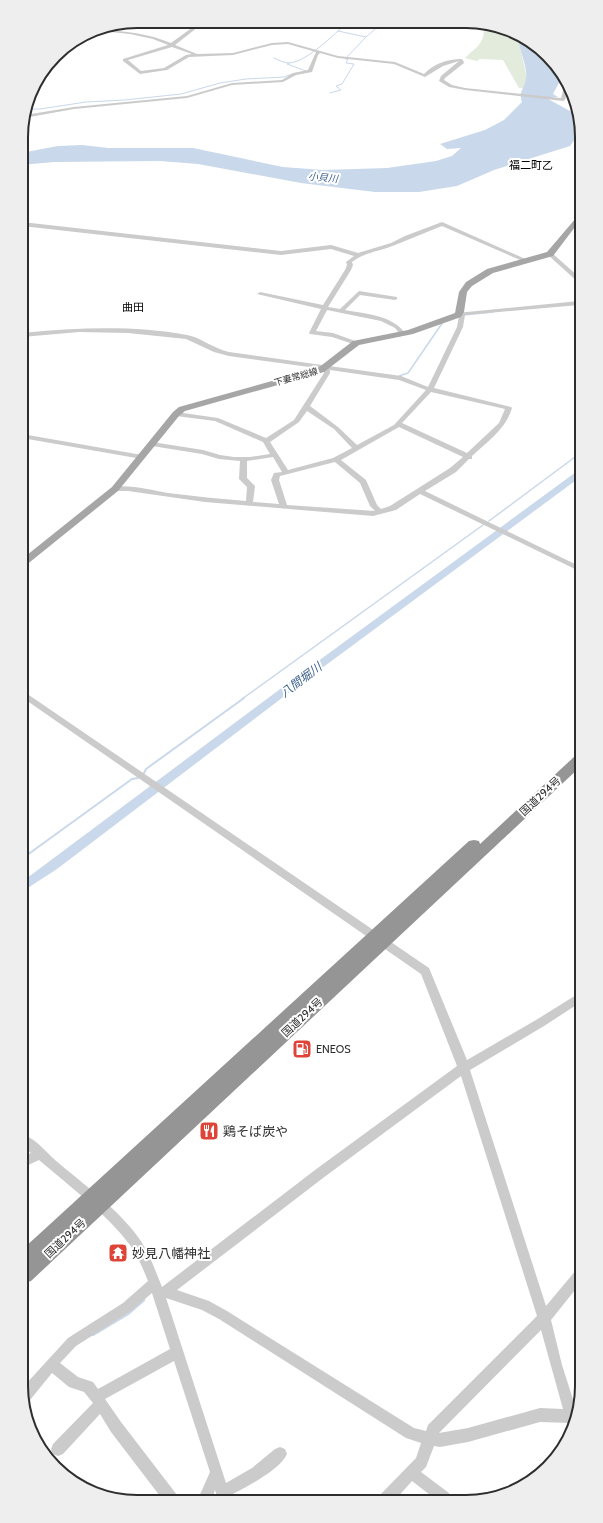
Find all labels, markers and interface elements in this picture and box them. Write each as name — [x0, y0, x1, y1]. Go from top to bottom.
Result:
district label: 福二町乙 — [509, 158, 553, 172]
water label: 小貝川 — [307, 169, 340, 186]
district label: 曲田 — [122, 300, 144, 314]
street label: 下妻常総線 — [273, 365, 320, 388]
water label: 八間堀川 — [277, 658, 326, 700]
street label: 国道294号 — [516, 773, 564, 819]
street label: 国道294号 — [278, 994, 326, 1040]
fuel station icon: ENEOS — [291, 1038, 313, 1060]
place label: ENEOS — [316, 1042, 351, 1056]
restaurant icon: 鶏そば炭や — [198, 1120, 220, 1142]
place label: 鶏そば炭や — [223, 1123, 288, 1139]
street label: 国道294号 — [41, 1215, 89, 1261]
temple icon: 妙見八幡神社 — [107, 1242, 129, 1264]
place label: 妙見八幡神社 — [132, 1245, 210, 1261]

